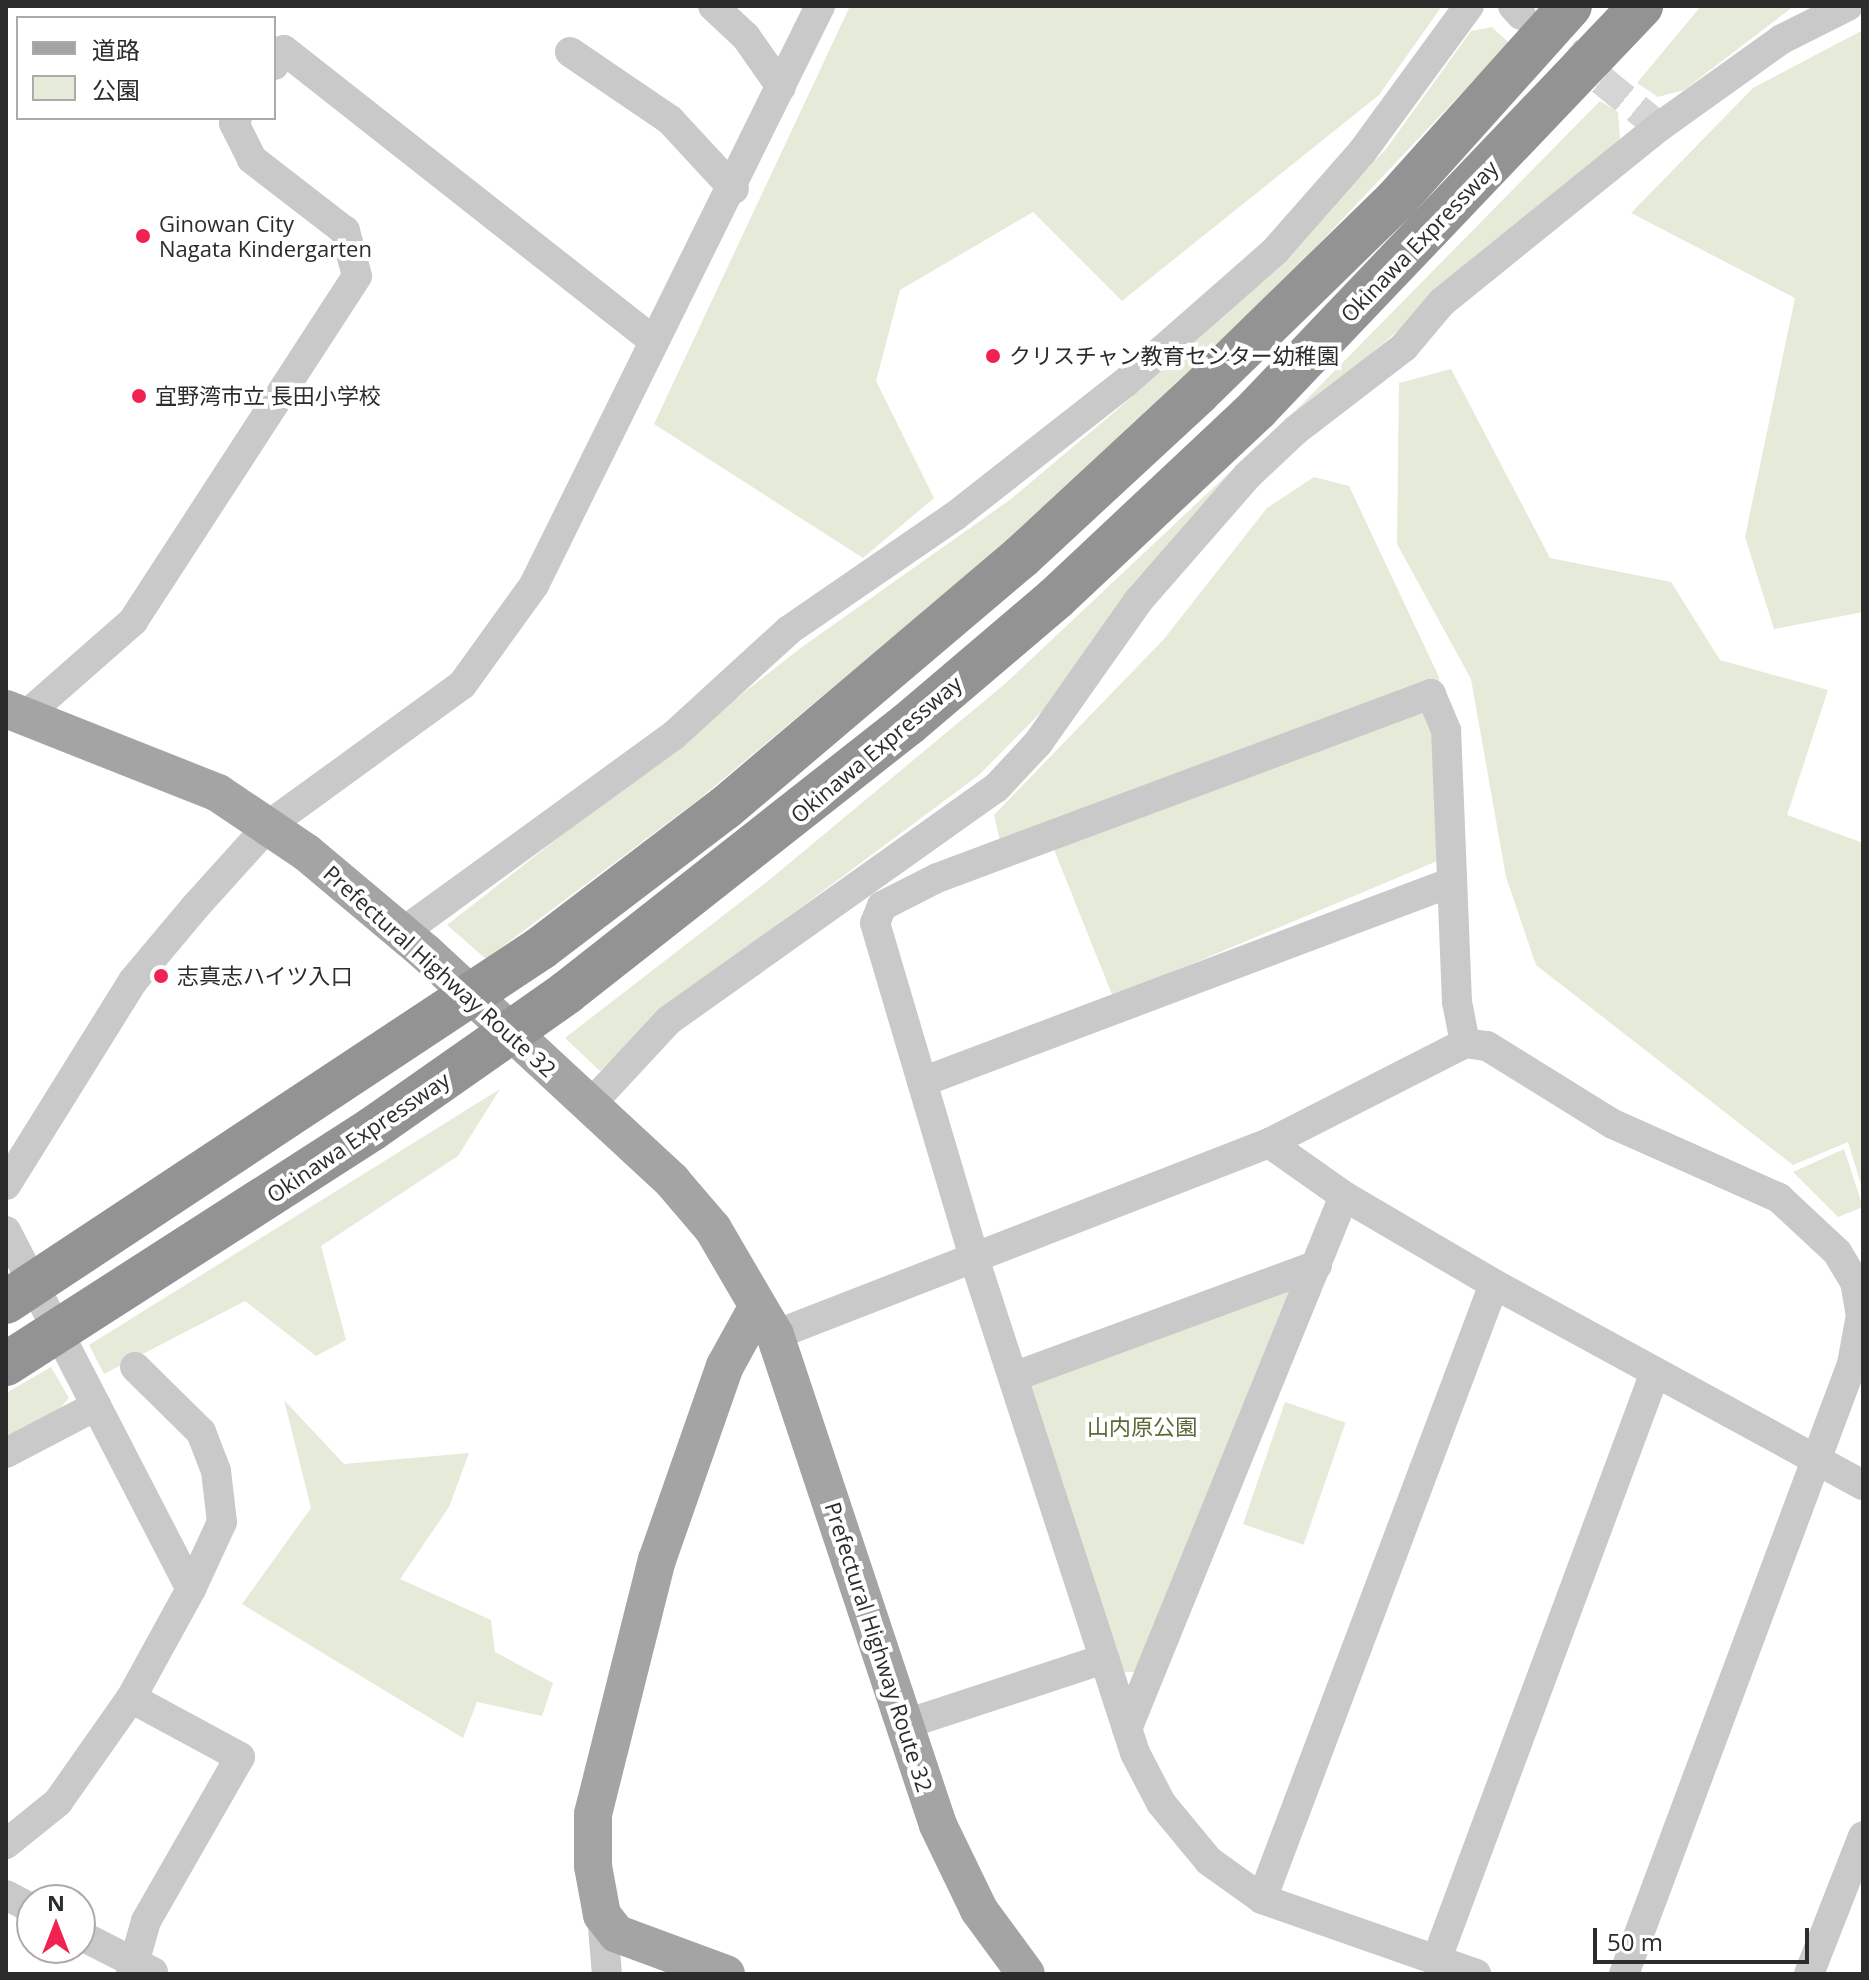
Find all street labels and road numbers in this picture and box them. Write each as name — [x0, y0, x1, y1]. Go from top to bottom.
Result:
street label: Okinawa Expressway — [1335, 155, 1503, 327]
street label: Okinawa Expressway — [785, 670, 967, 828]
street label: Prefectural Highway Route 32 — [318, 860, 562, 1082]
street label: Okinawa Expressway — [262, 1066, 454, 1208]
street label: Prefectural Highway Route 32 — [820, 1499, 938, 1795]

